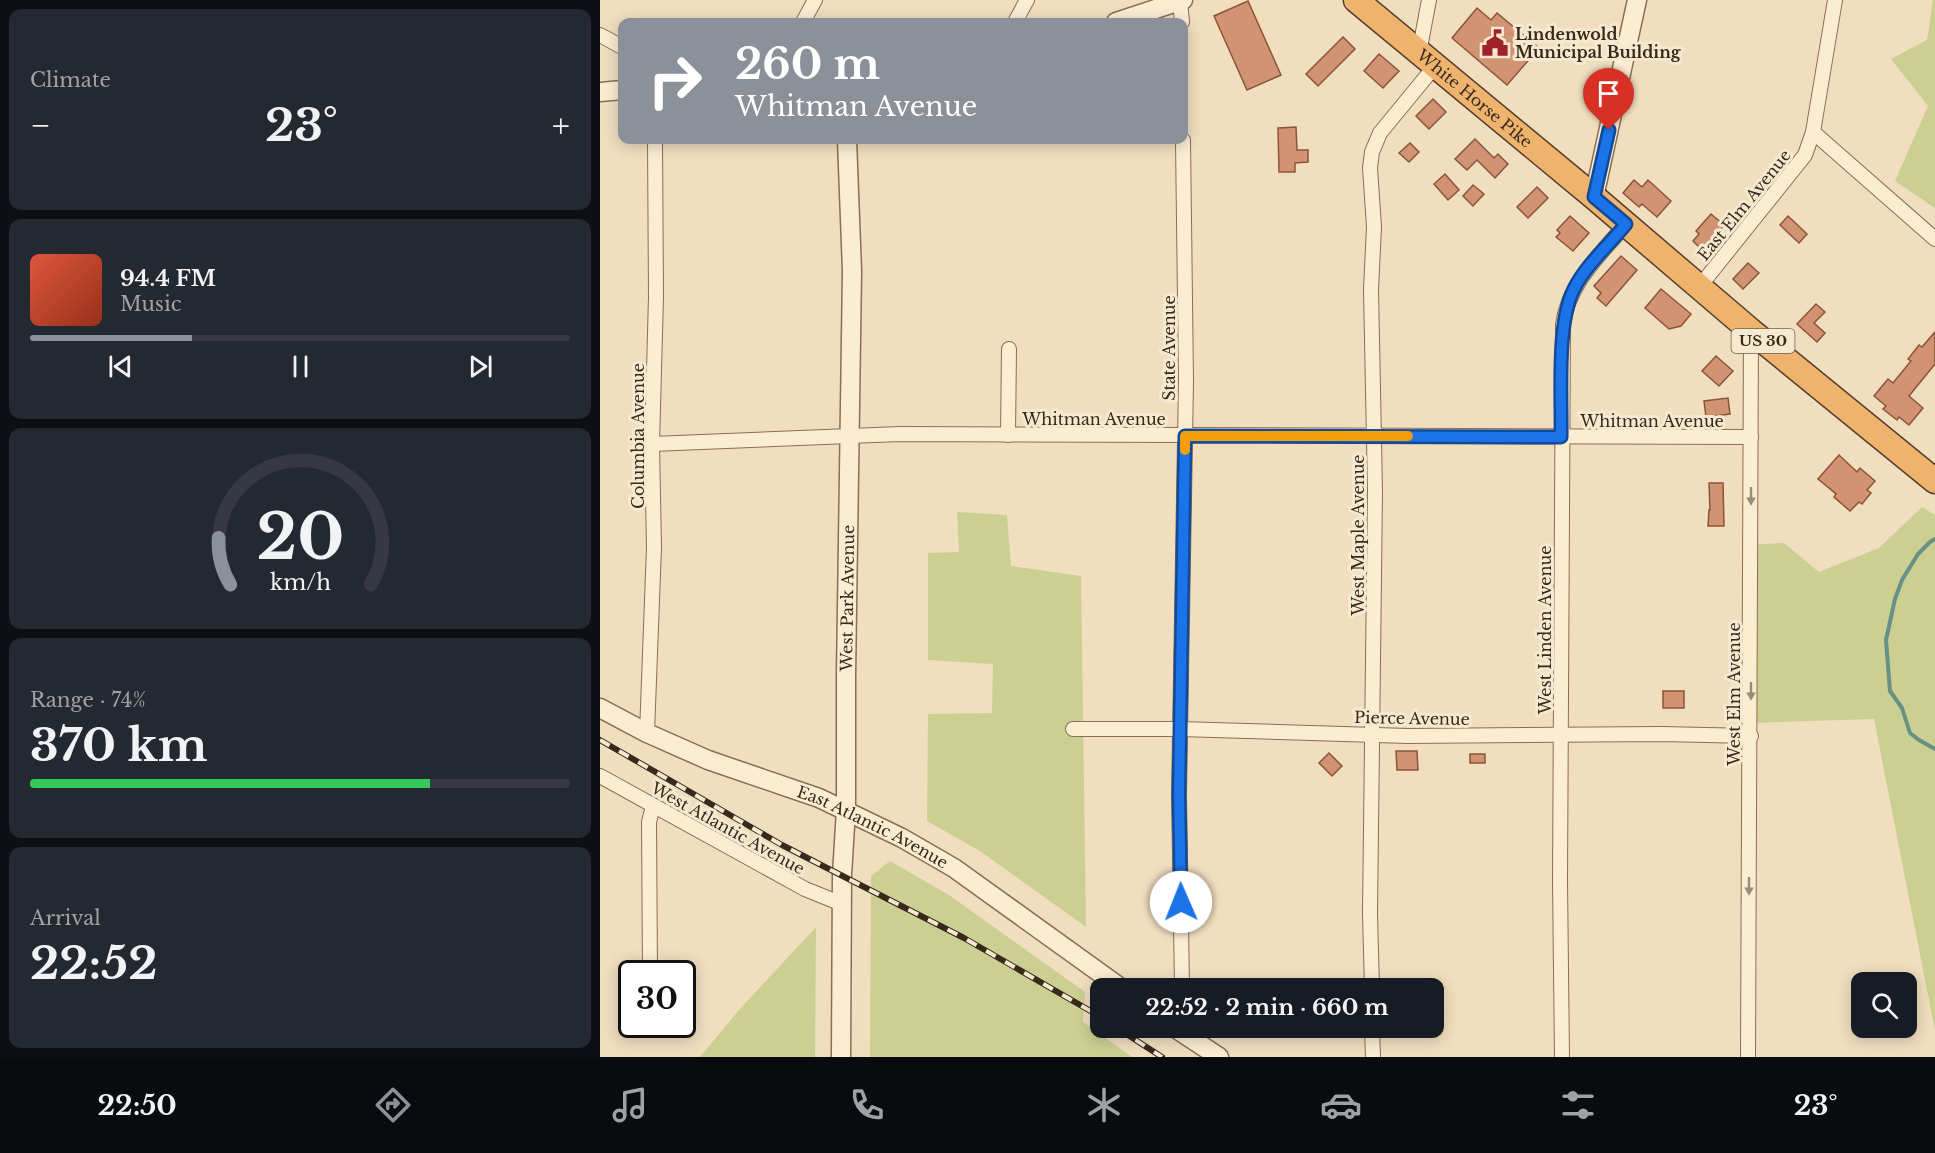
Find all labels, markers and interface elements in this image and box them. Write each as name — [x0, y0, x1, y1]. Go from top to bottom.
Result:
place label: Lindenwold Municipal Building — [1515, 24, 1682, 62]
public building icon: Lindenwold Municipal Building — [1480, 28, 1510, 58]
text: 260 m — [735, 38, 880, 90]
icon: right — [636, 42, 714, 120]
street label: White Horse Pike — [1412, 44, 1536, 152]
text: Climate — [30, 68, 111, 92]
pin — [1583, 68, 1634, 130]
icon: arrive — [1592, 77, 1625, 110]
text: Whitman Avenue — [735, 90, 977, 123]
text: 23° — [265, 97, 338, 153]
text: − — [30, 105, 51, 146]
text: + — [552, 105, 570, 146]
street label: East Elm Avenue — [1693, 145, 1795, 265]
text: 94.4 FM — [120, 265, 216, 292]
text: Music — [120, 292, 181, 316]
street label: State Avenue — [1159, 295, 1179, 401]
road number: US 30 — [1732, 329, 1794, 353]
icon: previous — [104, 350, 137, 383]
icon: pause — [284, 350, 317, 383]
icon: next — [464, 350, 497, 383]
street label: Columbia Avenue — [628, 363, 648, 509]
street label: Whitman Avenue — [1021, 409, 1166, 429]
street label: Whitman Avenue — [1579, 411, 1724, 431]
street label: West Maple Avenue — [1348, 454, 1368, 617]
one-way arrow — [1746, 486, 1756, 505]
text: 20 — [256, 499, 344, 577]
street label: West Park Avenue — [836, 525, 858, 673]
street label: West Linden Avenue — [1535, 546, 1555, 715]
text: km/h — [270, 570, 331, 597]
street label: West Elm Avenue — [1724, 622, 1744, 767]
one-way arrow — [1746, 681, 1756, 700]
text: Range · 74% — [30, 688, 146, 712]
street label: Pierce Avenue — [1354, 707, 1470, 729]
text: 370 km — [30, 717, 207, 773]
street label: West Atlantic Avenue — [647, 777, 808, 879]
street label: East Atlantic Avenue — [795, 781, 952, 873]
position arrow — [1149, 870, 1213, 934]
one-way arrow — [1745, 876, 1754, 895]
text: Arrival — [30, 906, 101, 930]
text: 22:52 — [30, 935, 157, 991]
speed limit sign: 30 — [618, 960, 696, 1038]
map controls — [1851, 972, 1917, 1038]
button: search — [1851, 972, 1917, 1038]
text: 22:52 · 2 min · 660 m — [1146, 994, 1388, 1021]
icon: directions — [372, 1084, 414, 1126]
icon: music — [609, 1084, 651, 1126]
icon: phone — [846, 1084, 888, 1126]
icon: climate — [1083, 1084, 1125, 1126]
icon: car — [1320, 1084, 1362, 1126]
icon: filters — [1557, 1084, 1599, 1126]
text: 22:50 — [97, 1089, 177, 1122]
text: 23° — [1794, 1089, 1837, 1122]

